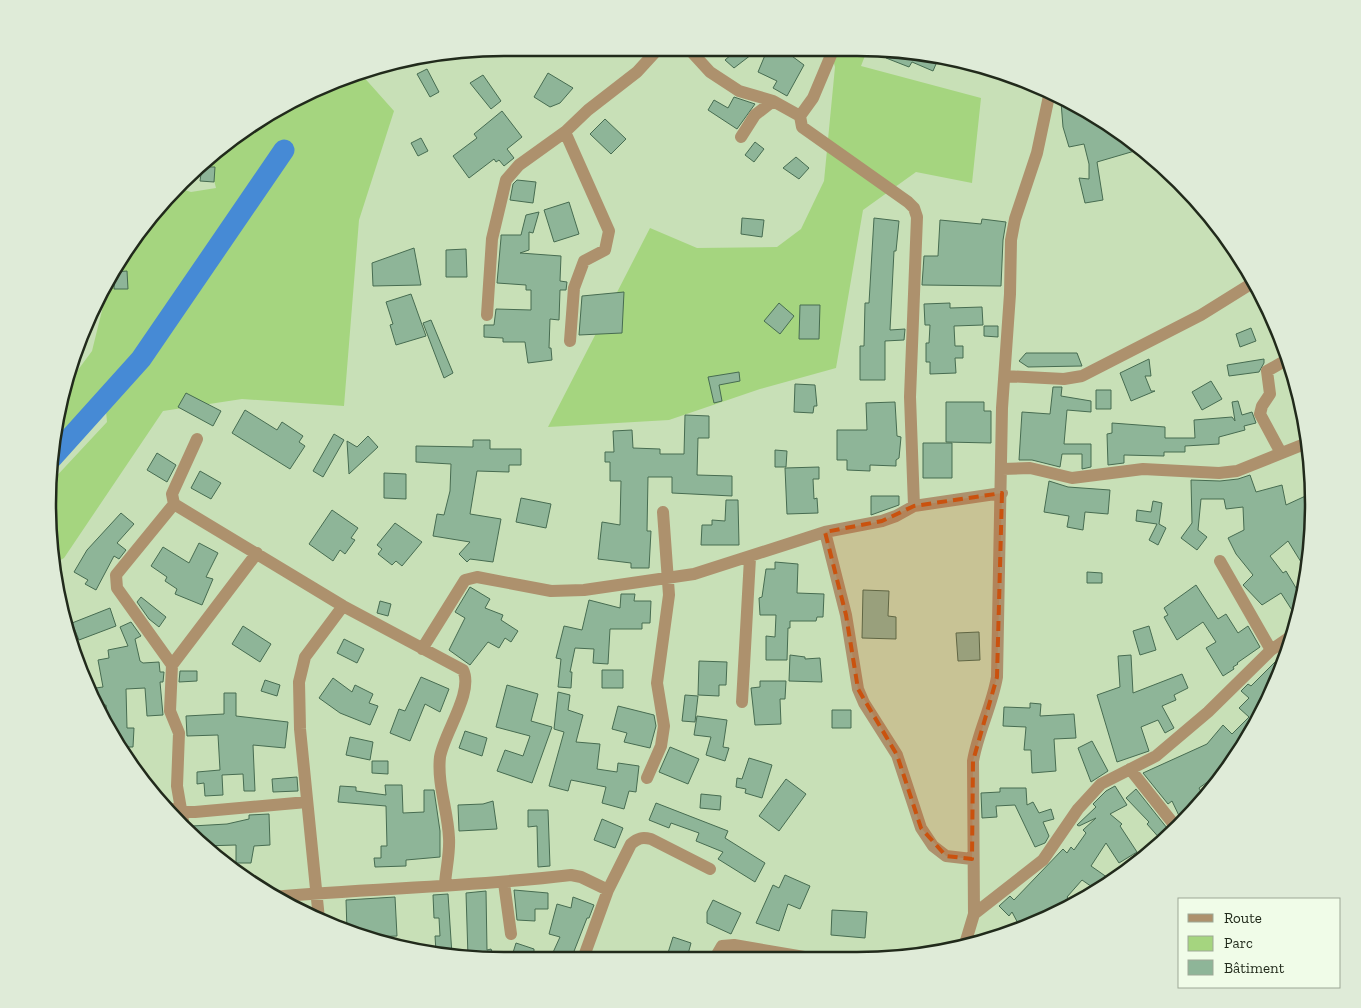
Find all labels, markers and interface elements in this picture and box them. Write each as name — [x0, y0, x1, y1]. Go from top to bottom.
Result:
legend — [1178, 898, 1341, 988]
text: Route — [1224, 909, 1262, 927]
text: Parc — [1224, 934, 1253, 952]
text: Bâtiment — [1224, 959, 1285, 977]

